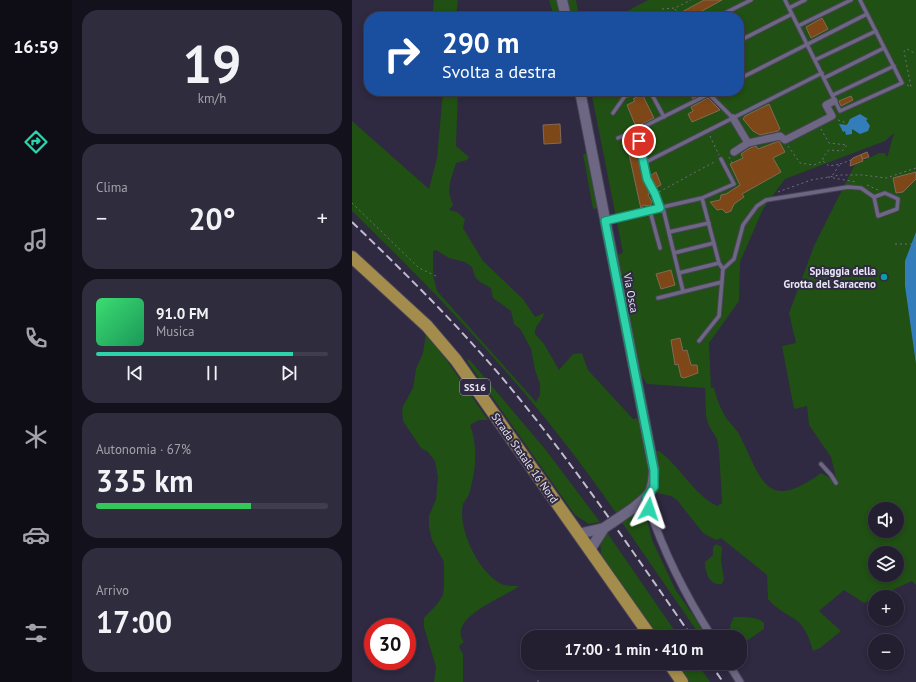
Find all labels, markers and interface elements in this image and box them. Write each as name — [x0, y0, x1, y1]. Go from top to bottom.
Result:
text: 290 m — [442, 24, 519, 61]
icon: right — [376, 28, 428, 80]
text: 19 — [183, 30, 241, 97]
text: 16:59 — [13, 35, 59, 58]
text: Svolta a destra — [442, 60, 556, 83]
text: km/h — [198, 90, 226, 107]
pin — [622, 124, 656, 158]
icon: directions — [22, 128, 50, 156]
icon: arrive — [628, 130, 650, 152]
text: Clima — [96, 179, 128, 196]
text: 20° — [188, 199, 236, 238]
text: − — [96, 204, 107, 232]
text: + — [317, 204, 328, 232]
icon: music — [22, 226, 50, 254]
place label: Spiaggia della Grotta del Saraceno — [783, 264, 876, 291]
street label: Via Osca — [620, 271, 642, 314]
marker: Spiaggia della Grotta del Saraceno — [879, 272, 889, 282]
text: 91.0 FM — [156, 304, 209, 323]
text: Musica — [156, 323, 195, 340]
icon: phone — [22, 324, 50, 352]
icon: previous — [124, 362, 146, 384]
icon: pause — [201, 362, 223, 384]
icon: next — [278, 362, 300, 384]
road number: SS16 — [460, 379, 490, 395]
street label: Strada Statale 16 Nord — [489, 410, 561, 506]
icon: climate — [22, 423, 50, 451]
text: Autonomia · 67% — [96, 441, 191, 458]
text: 335 km — [96, 461, 194, 500]
position arrow — [628, 488, 670, 530]
map controls — [868, 502, 904, 670]
button: sound — [868, 502, 904, 538]
icon: car — [22, 521, 50, 549]
button: layers — [868, 546, 904, 582]
text: Arrivo — [96, 582, 129, 599]
button: + — [868, 590, 904, 626]
text: 17:00 — [96, 602, 172, 641]
speed limit sign: 30 — [364, 618, 416, 670]
icon: filters — [22, 619, 50, 647]
button: − — [868, 634, 904, 670]
text: 17:00 · 1 min · 410 m — [565, 640, 703, 659]

